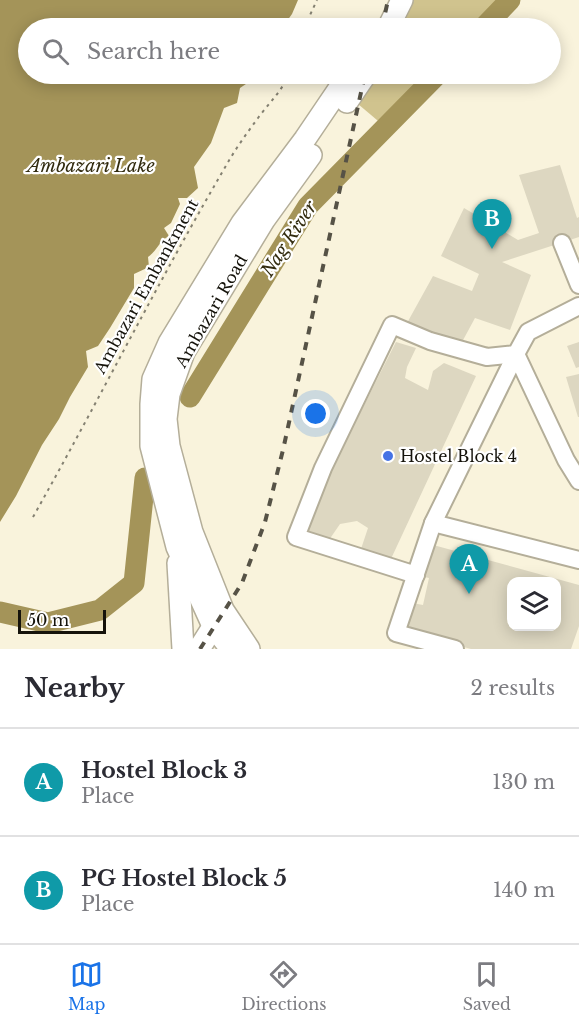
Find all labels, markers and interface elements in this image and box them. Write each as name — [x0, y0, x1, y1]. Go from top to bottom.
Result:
search box — [18, 18, 561, 84]
icon: search — [39, 35, 72, 68]
text: Search here — [87, 38, 220, 65]
water label: Ambazari Lake — [25, 155, 155, 177]
street label: Ambazari Embankment — [89, 195, 202, 378]
water label: Nag River — [256, 196, 322, 282]
pin: B — [472, 200, 512, 249]
street label: Ambazari Road — [170, 251, 251, 372]
your location — [301, 399, 330, 428]
place label: Hostel Block 4 — [400, 446, 517, 466]
marker: Hostel Block 4 — [381, 449, 395, 463]
pin: A — [450, 544, 488, 594]
map controls — [507, 577, 561, 631]
button: layers — [507, 577, 561, 631]
scale bar — [18, 607, 106, 634]
text: 50 m — [27, 610, 69, 630]
text: Nearby — [24, 672, 125, 704]
text: 2 results — [471, 676, 555, 700]
text: Hostel Block 3 — [81, 757, 247, 784]
text: A — [35, 770, 52, 794]
text: 130 m — [492, 770, 555, 794]
text: Place — [81, 784, 135, 808]
text: PG Hostel Block 5 — [81, 865, 287, 892]
text: B — [36, 878, 51, 902]
text: 140 m — [493, 878, 555, 902]
text: Place — [81, 892, 135, 916]
tab: Map — [68, 958, 105, 1014]
tab: Directions — [241, 958, 326, 1014]
tab: Saved — [463, 958, 511, 1014]

